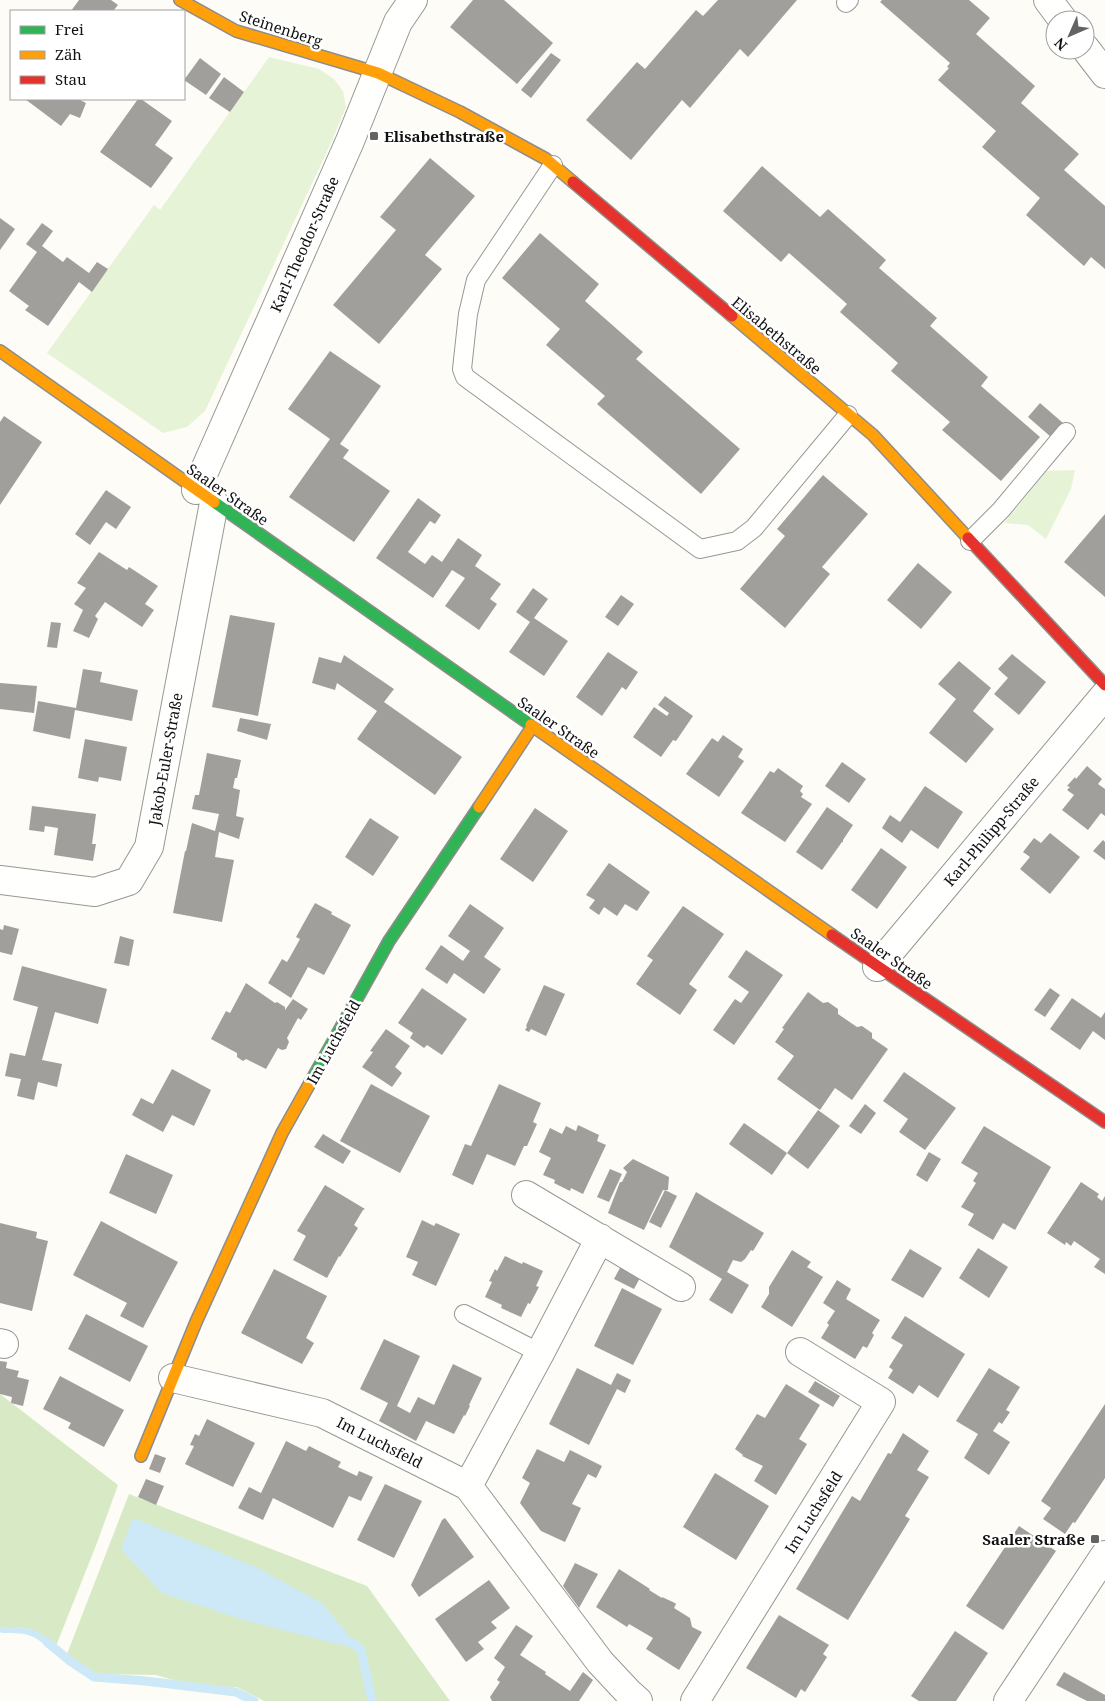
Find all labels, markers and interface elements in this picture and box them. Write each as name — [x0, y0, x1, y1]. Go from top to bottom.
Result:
street label: Steinenberg — [237, 5, 325, 51]
legend — [10, 10, 185, 100]
north arrow — [1045, 10, 1095, 60]
text: Frei — [55, 19, 84, 39]
text: N — [1050, 34, 1071, 55]
text: Zäh — [55, 44, 82, 64]
text: Stau — [55, 69, 87, 89]
place label: Elisabethstraße — [384, 126, 504, 146]
marker: Elisabethstraße — [368, 130, 380, 142]
street label: Karl-Theodor-Straße — [265, 173, 343, 315]
street label: Elisabethstraße — [728, 292, 826, 378]
street label: Saaler Straße — [183, 459, 273, 529]
street label: Jakob-Euler-Straße — [143, 691, 187, 828]
street label: Saaler Straße — [514, 692, 604, 762]
street label: Karl-Philipp-Straße — [939, 772, 1043, 890]
street label: Saaler Straße — [847, 923, 937, 993]
street label: Im Luchsfeld — [302, 996, 364, 1088]
street label: Im Luchsfeld — [334, 1412, 426, 1472]
street label: Im Luchsfeld — [780, 1467, 846, 1557]
place label: Saaler Straße — [982, 1529, 1085, 1549]
marker: Saaler Straße — [1089, 1533, 1101, 1545]

